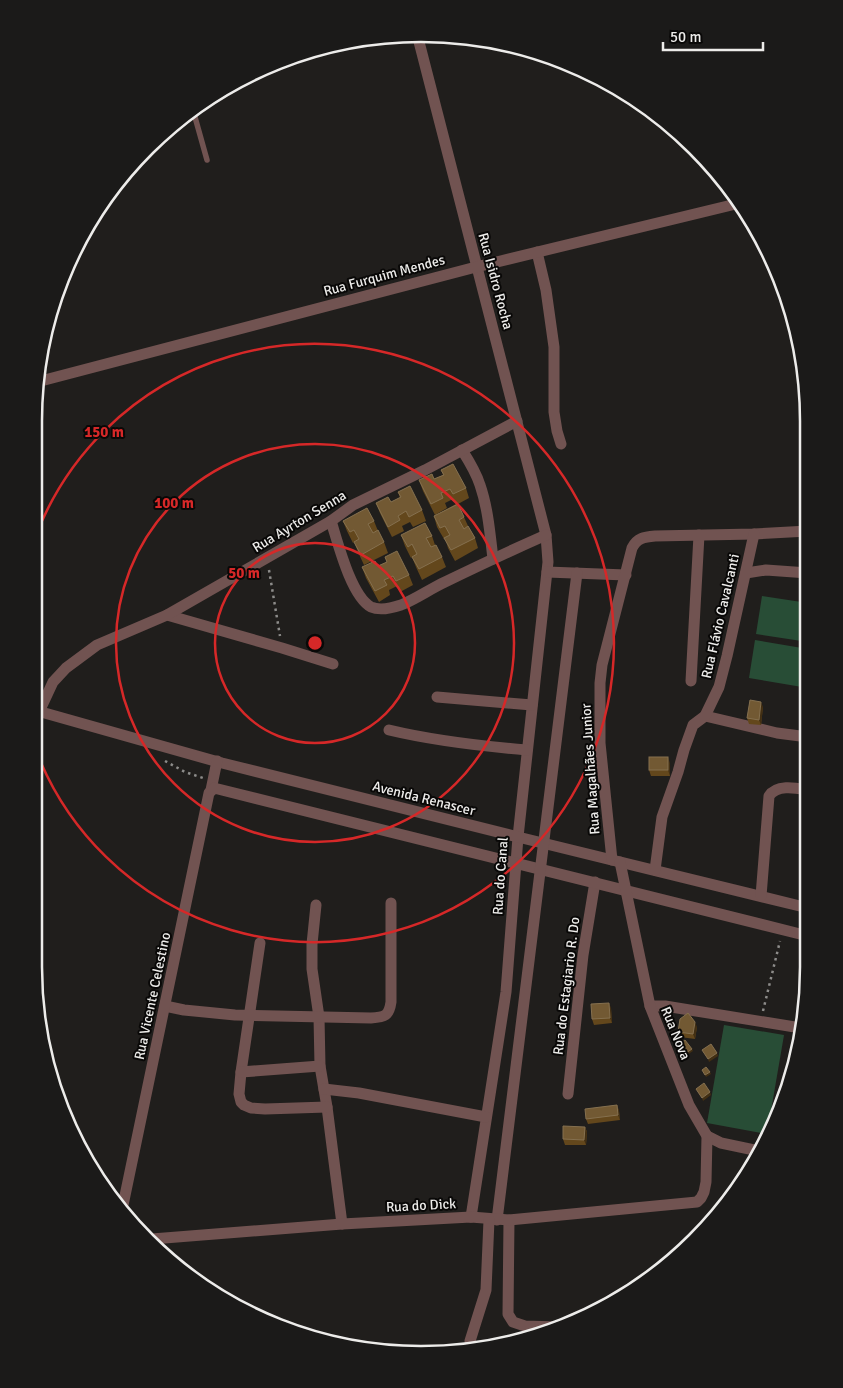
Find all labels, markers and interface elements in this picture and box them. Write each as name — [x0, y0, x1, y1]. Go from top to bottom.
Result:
scale bar — [663, 20, 763, 52]
text: 50 m — [670, 28, 701, 46]
street label: Rua Isidro Rocha — [474, 231, 517, 331]
street label: Rua Furquim Mendes — [322, 251, 447, 300]
text: 150 m — [84, 423, 124, 441]
street label: Rua Ayrton Senna — [249, 487, 349, 556]
text: 100 m — [154, 494, 194, 512]
street label: Rua Flávio Cavalcanti — [698, 552, 743, 680]
text: 50 m — [228, 564, 260, 582]
centre of rings — [306, 634, 324, 652]
street label: Rua Magalhães Junior — [577, 702, 604, 835]
street label: Avenida Renascer — [371, 777, 478, 820]
street label: Rua do Canal — [489, 837, 512, 916]
street label: Rua do Estagiario R. Do — [550, 916, 583, 1056]
street label: Rua Vicente Celestino — [131, 931, 174, 1061]
street label: Rua Nova — [657, 1004, 694, 1062]
street label: Rua do Dick — [386, 1195, 457, 1216]

